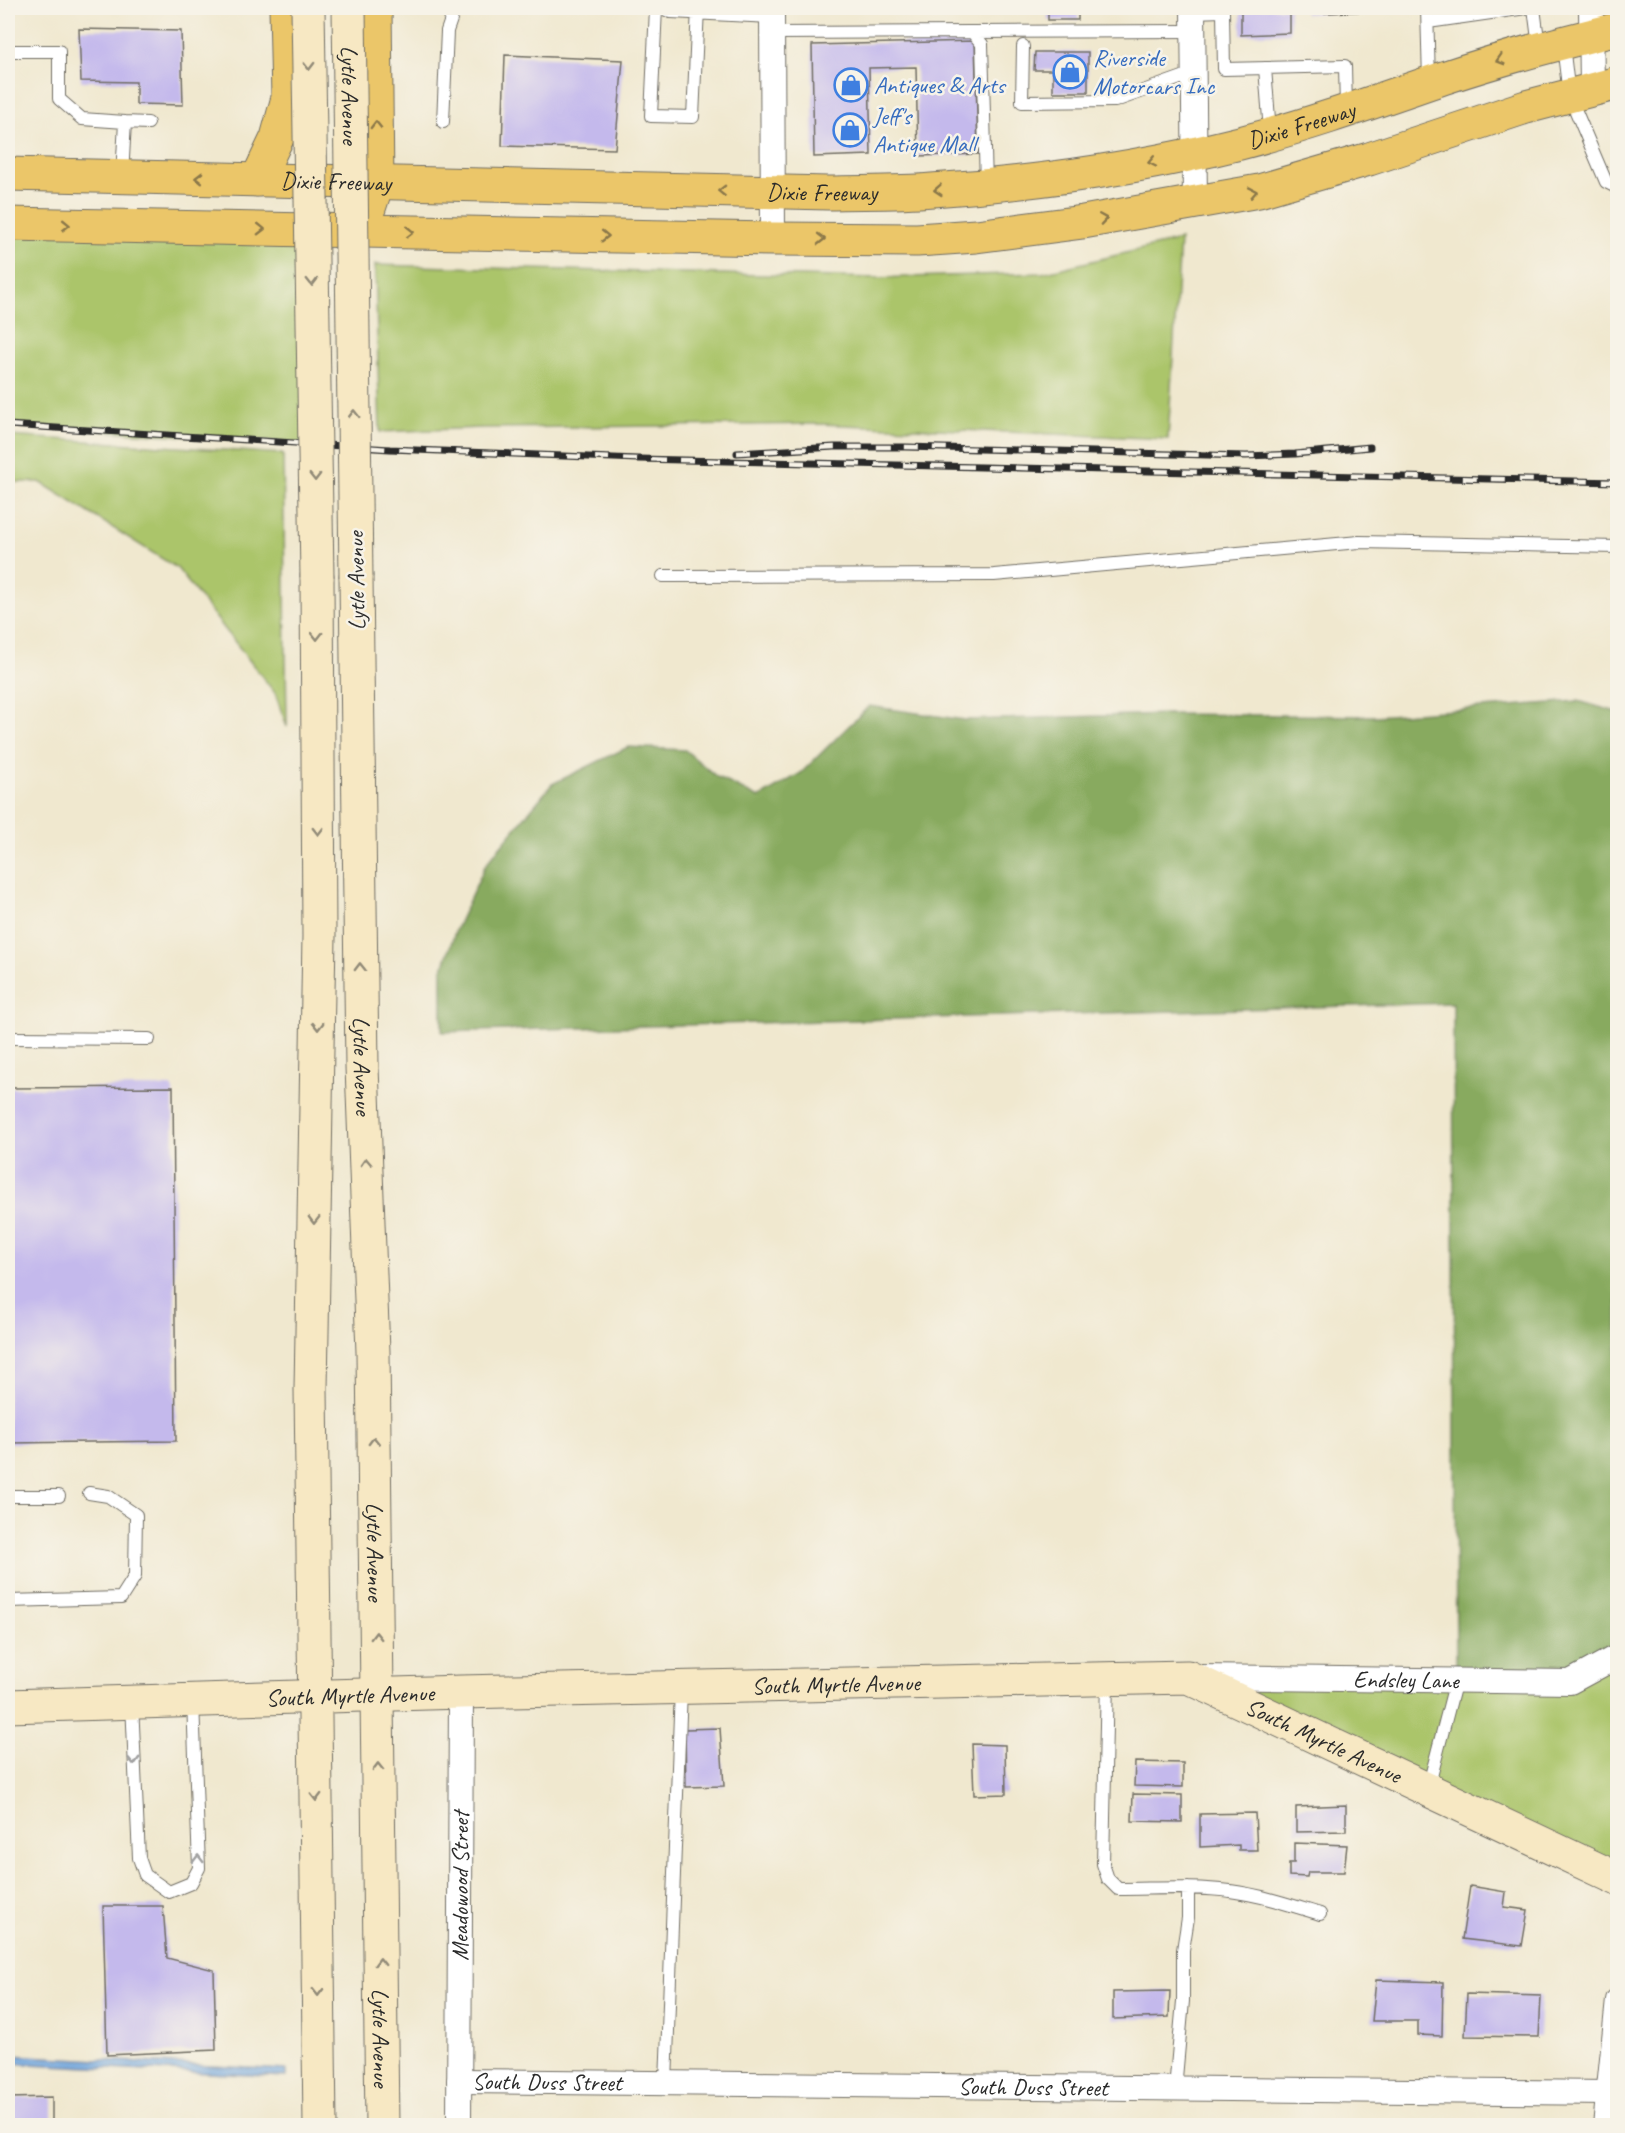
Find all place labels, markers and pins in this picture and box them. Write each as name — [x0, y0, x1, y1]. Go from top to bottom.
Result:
place label: Riverside Motorcars Inc — [1093, 43, 1216, 101]
shop icon: Riverside Motorcars Inc — [1052, 54, 1088, 90]
shop icon: Antiques & Arts — [833, 67, 869, 103]
place label: Antiques & Arts — [874, 70, 1006, 100]
place label: Jeff's Antique Mall — [872, 101, 979, 159]
shop icon: Jeff's Antique Mall — [832, 112, 868, 148]

